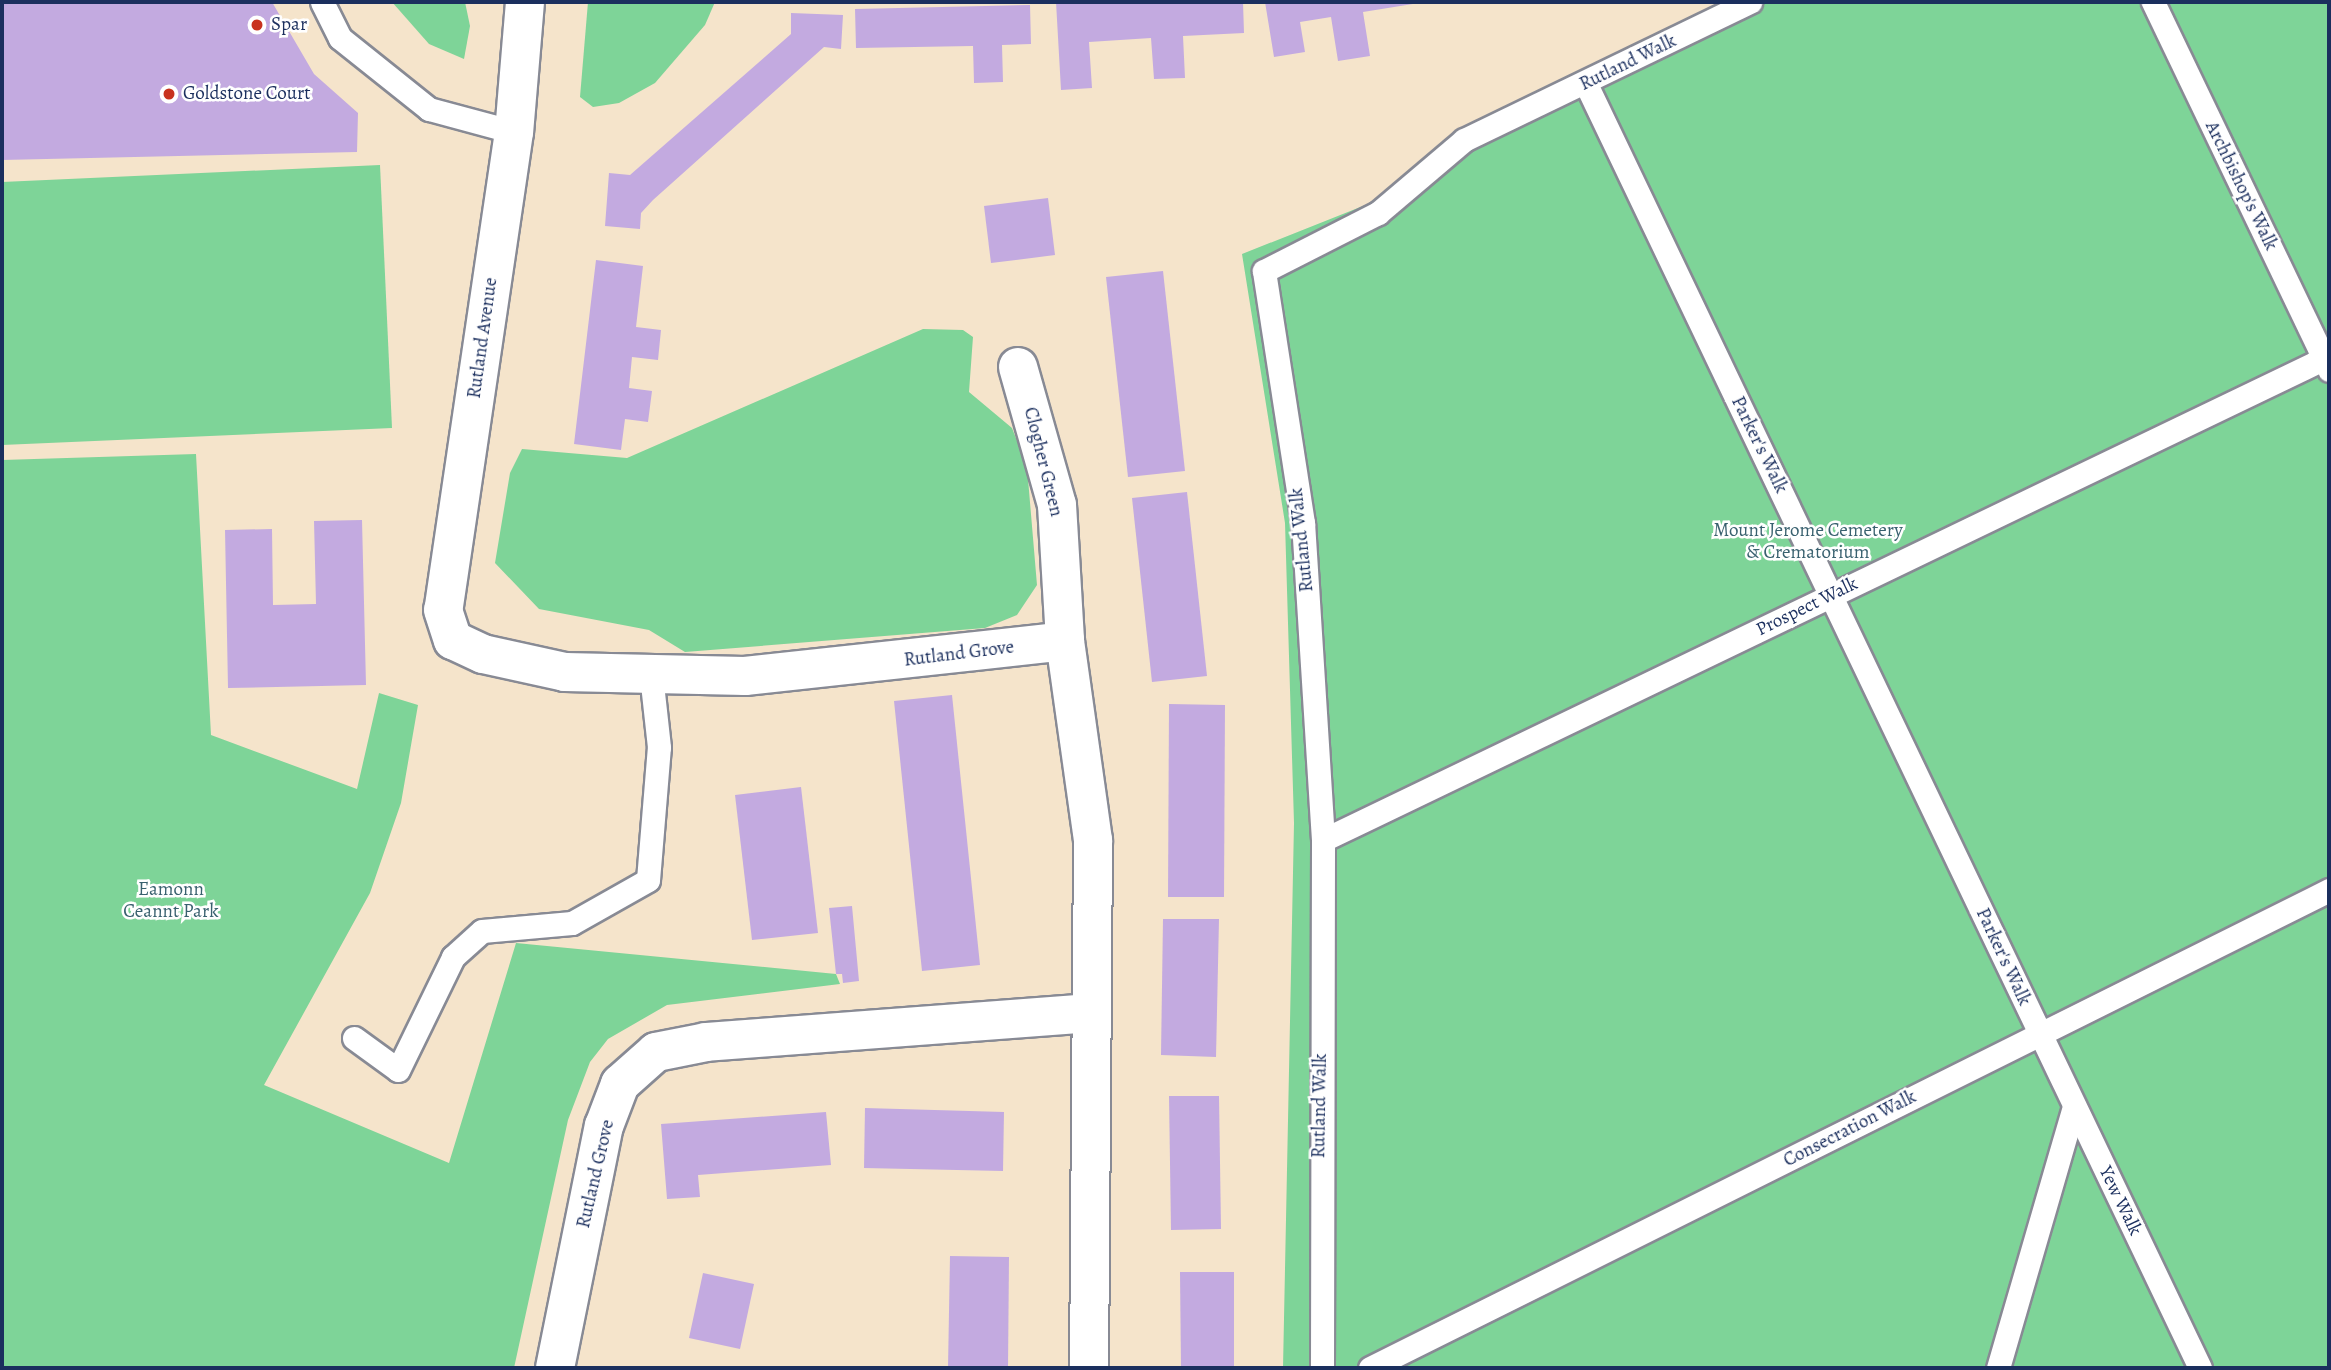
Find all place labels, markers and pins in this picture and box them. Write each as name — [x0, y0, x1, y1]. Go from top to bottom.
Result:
place label: Spar — [271, 14, 307, 36]
marker: Spar — [249, 17, 265, 33]
place label: Goldstone Court — [183, 83, 310, 105]
marker: Goldstone Court — [161, 86, 177, 102]

